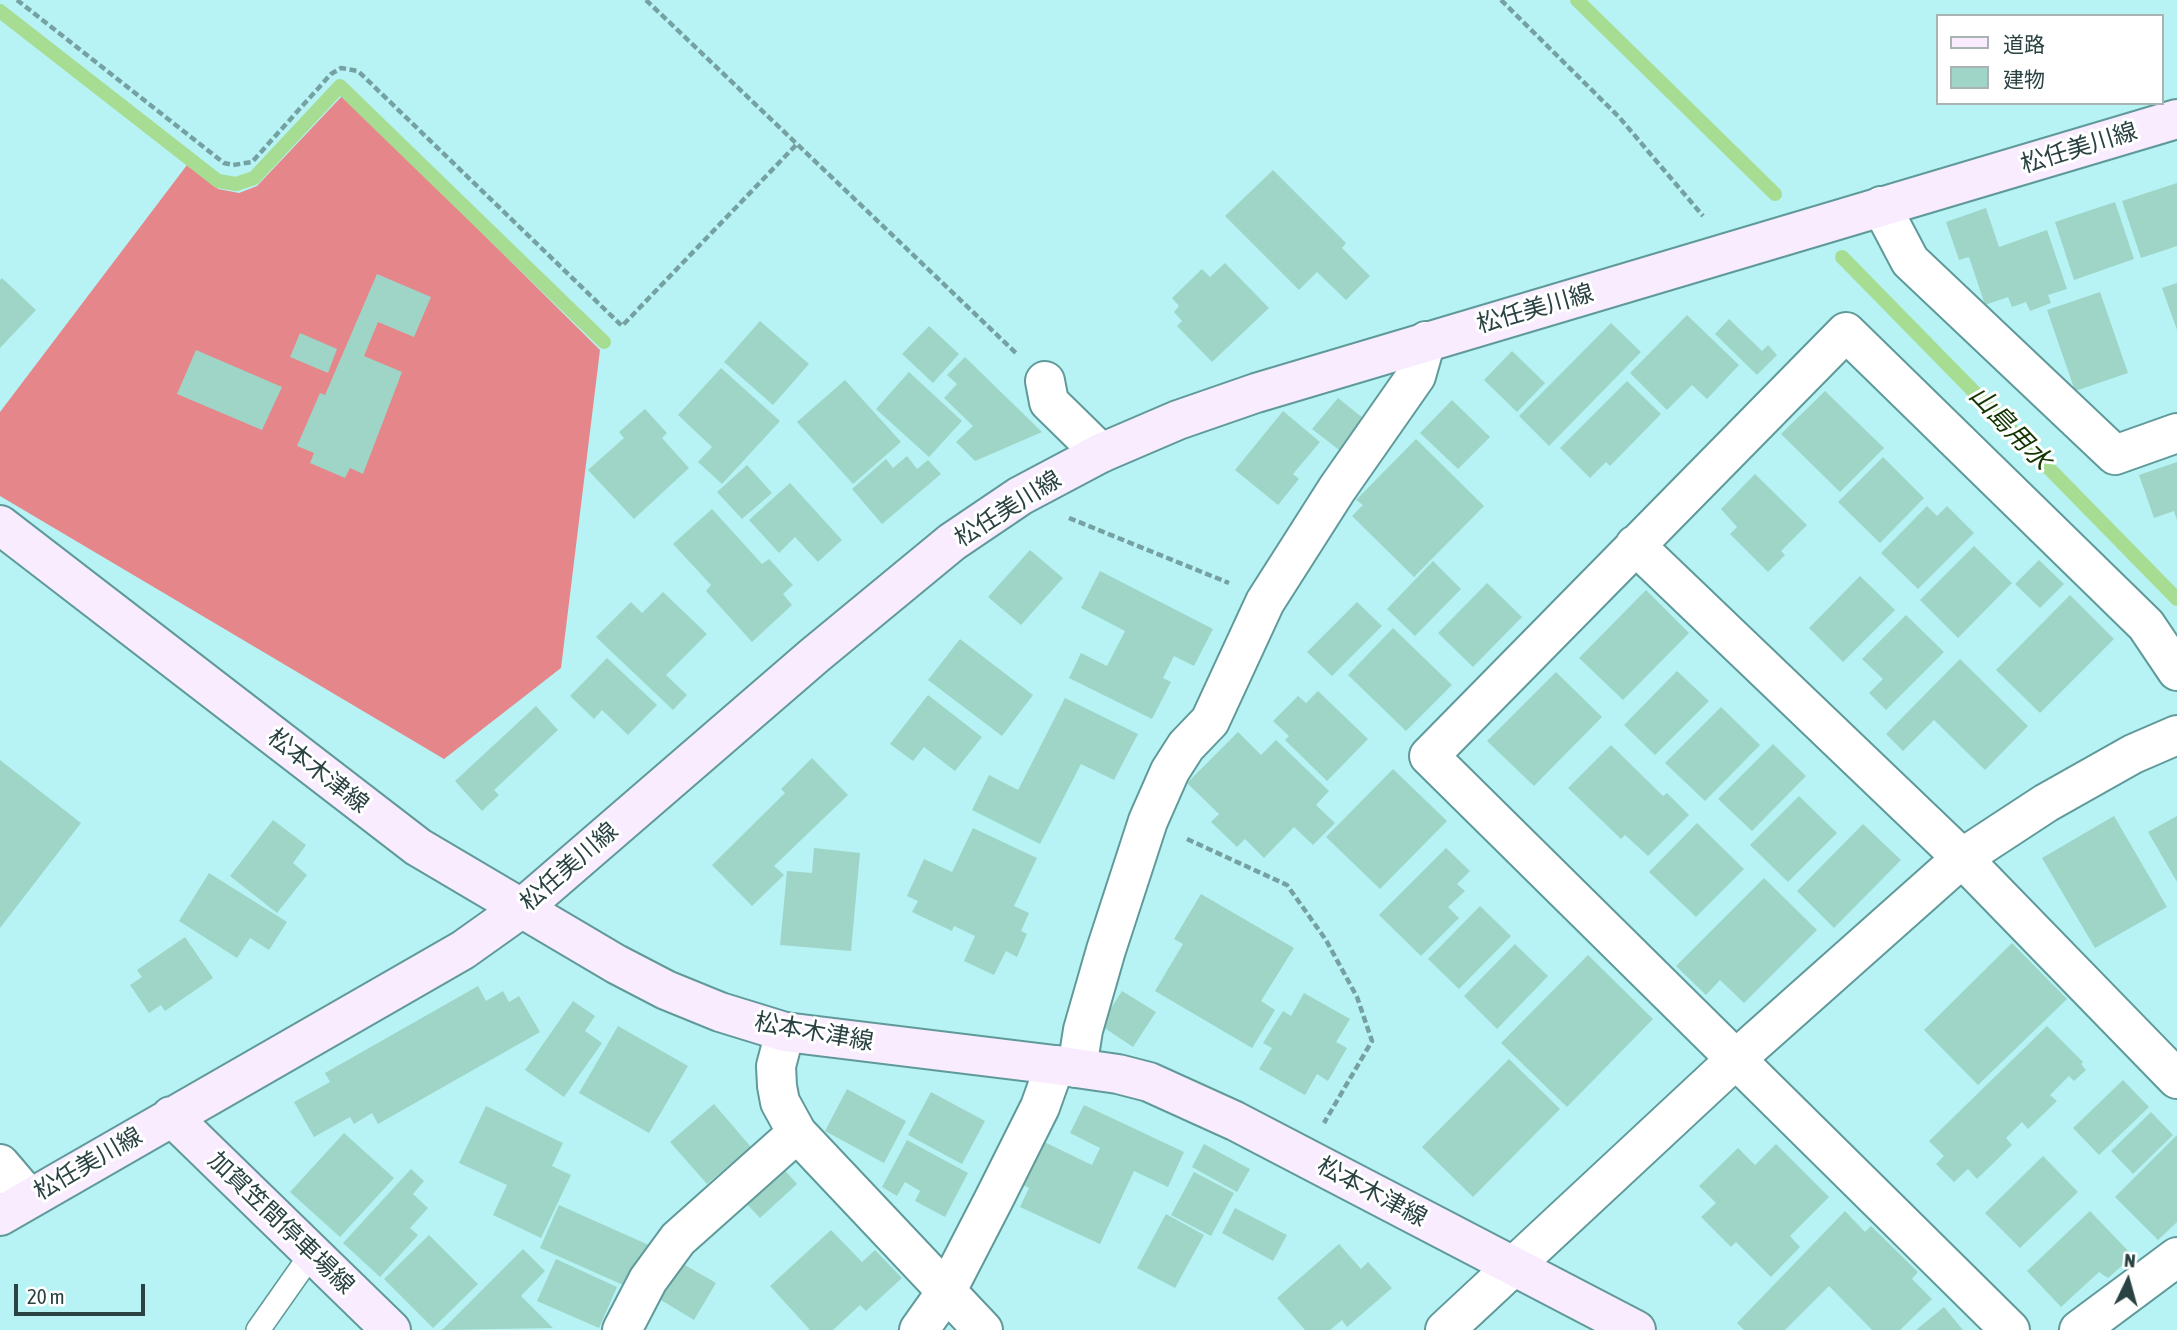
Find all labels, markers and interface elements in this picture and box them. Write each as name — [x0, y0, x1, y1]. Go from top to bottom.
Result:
legend — [1936, 14, 2163, 105]
text: 道路 — [2003, 32, 2045, 56]
text: 建物 — [2003, 67, 2045, 91]
street label: 松任美川線 — [2017, 117, 2141, 179]
street label: 松任美川線 — [1473, 279, 1597, 339]
water label: 山島用水 — [1963, 380, 2057, 476]
street label: 松任美川線 — [949, 465, 1067, 553]
street label: 松本木津線 — [262, 723, 374, 819]
street label: 松任美川線 — [514, 817, 624, 917]
street label: 松本木津線 — [752, 1007, 876, 1057]
street label: 松任美川線 — [29, 1122, 147, 1206]
street label: 加賀笠間停車場線 — [202, 1146, 360, 1300]
street label: 松本木津線 — [1312, 1151, 1432, 1233]
north arrow — [2093, 1246, 2163, 1316]
text: N — [2123, 1249, 2136, 1272]
scale bar — [18, 1270, 149, 1314]
text: 20 m — [27, 1284, 65, 1308]

